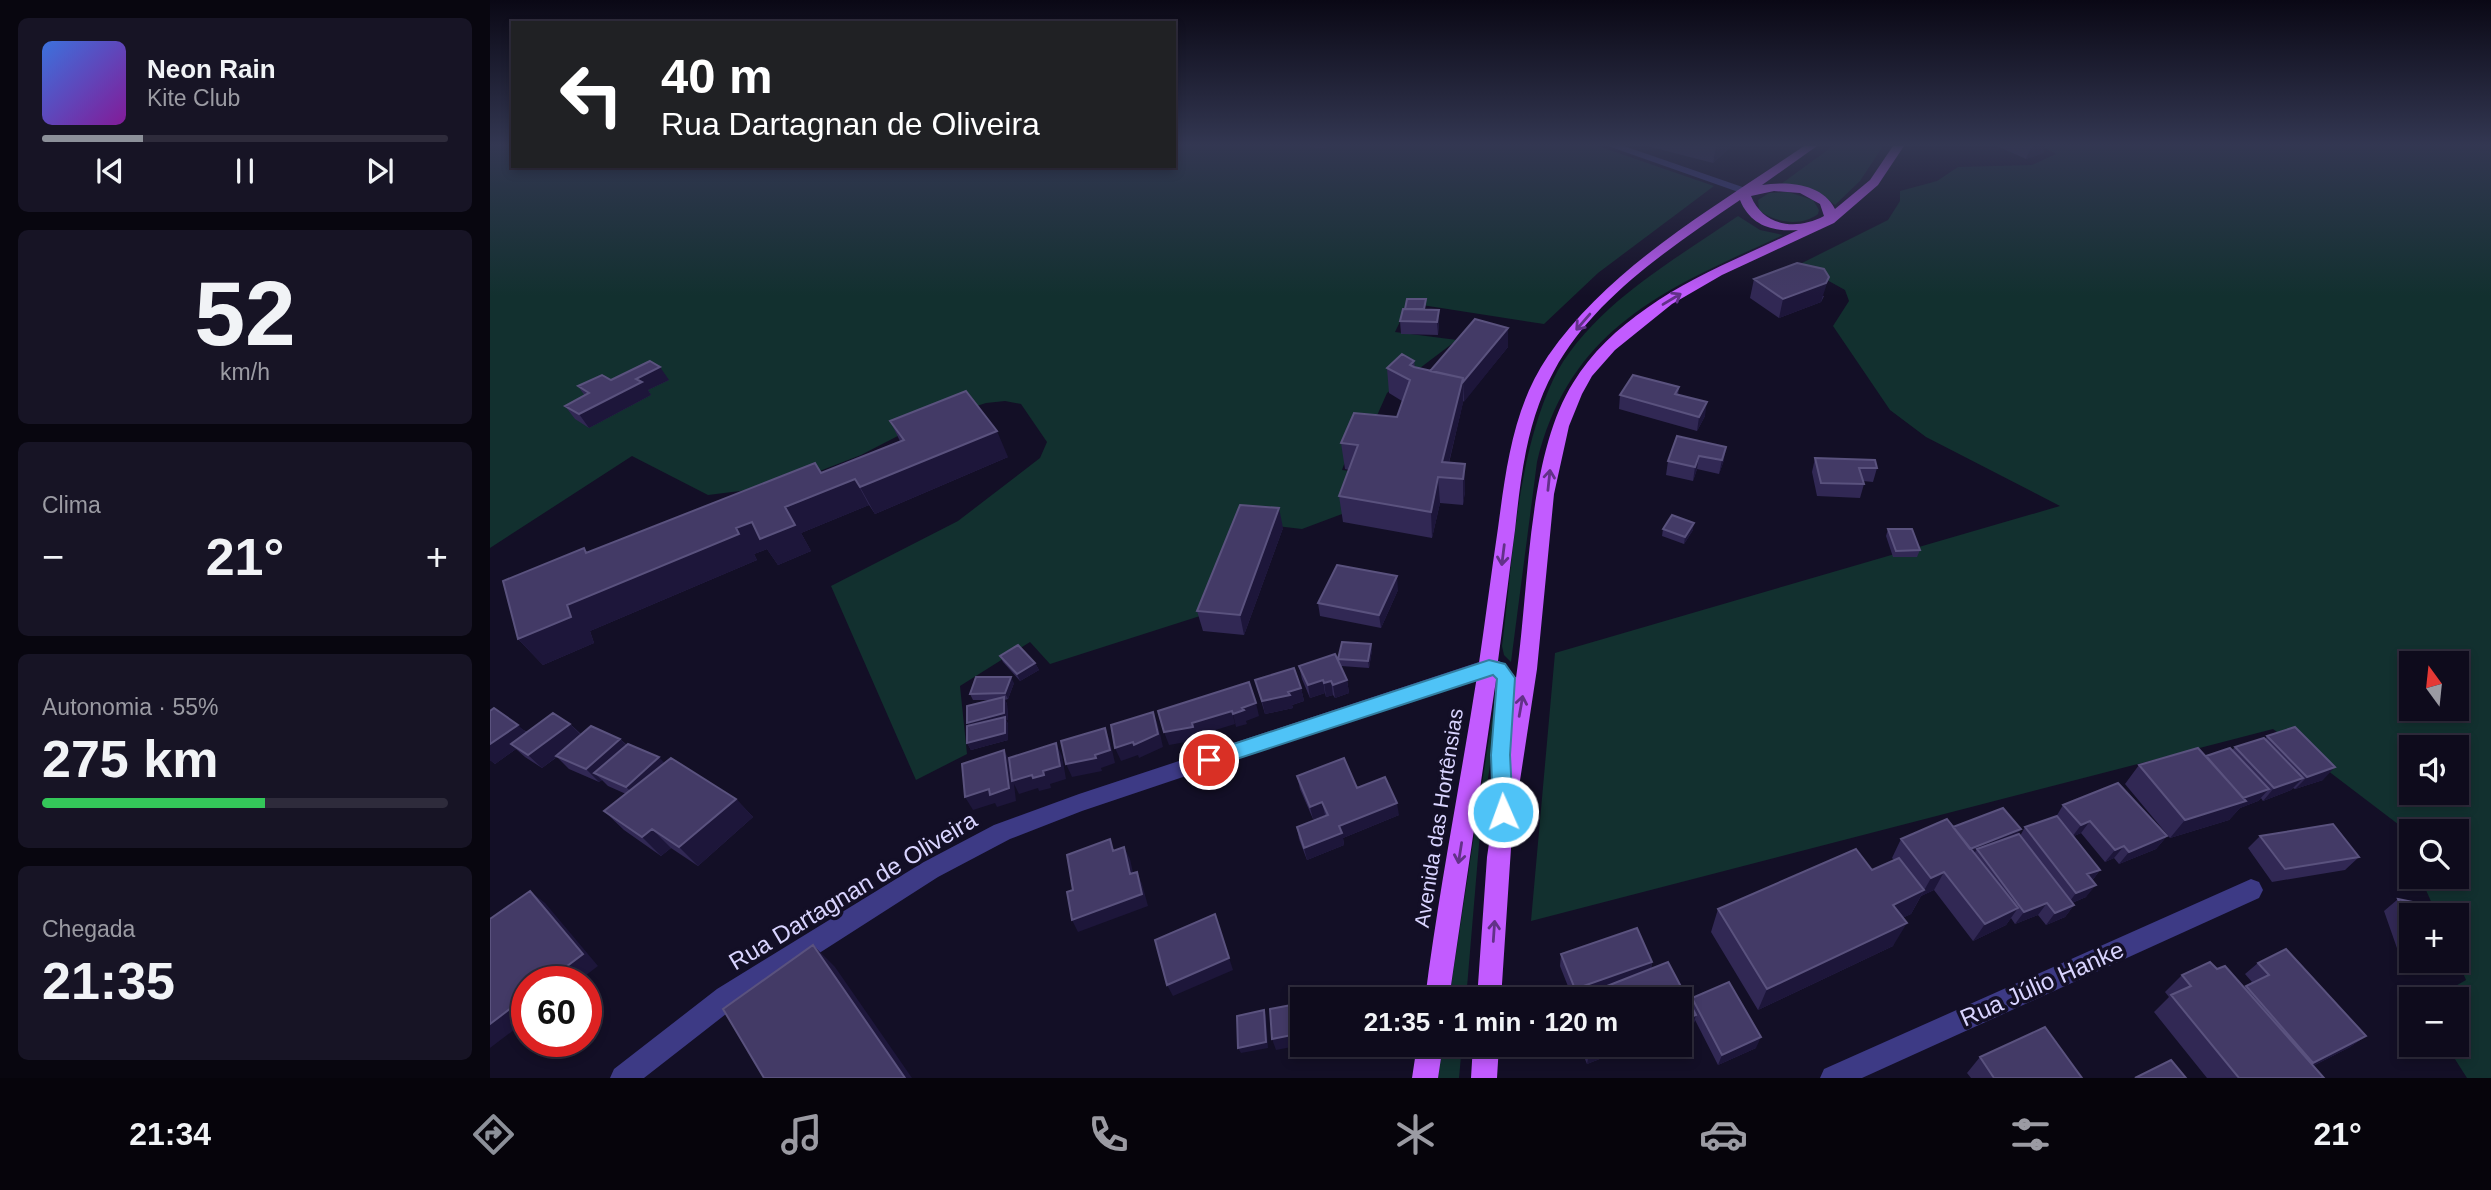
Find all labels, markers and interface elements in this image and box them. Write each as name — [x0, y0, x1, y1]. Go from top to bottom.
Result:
icon: left — [546, 49, 637, 140]
text: 40 m — [661, 49, 773, 103]
text: Neon Rain — [147, 54, 276, 84]
text: Kite Club — [147, 85, 240, 111]
text: Rua Dartagnan de Oliveira — [661, 106, 1040, 142]
icon: previous — [91, 152, 129, 190]
icon: pause — [226, 152, 264, 190]
icon: next — [361, 152, 399, 190]
text: 52 — [194, 263, 296, 364]
one-way arrow — [1661, 292, 1681, 306]
one-way arrow — [1575, 313, 1591, 331]
text: km/h — [220, 359, 270, 385]
one-way arrow — [1542, 469, 1555, 492]
text: Clima — [42, 492, 101, 518]
text: 21° — [206, 528, 284, 586]
text: − — [42, 536, 64, 578]
text: + — [426, 536, 448, 578]
one-way arrow — [1496, 544, 1509, 566]
north arrow — [2399, 651, 2469, 721]
map controls — [2399, 651, 2469, 1057]
text: Autonomia · 55% — [42, 694, 218, 720]
one-way arrow — [1515, 695, 1528, 717]
street label: Avenida das Hortênsias — [1410, 707, 1467, 929]
text: 275 km — [42, 730, 218, 788]
pin — [1179, 730, 1239, 790]
button: sound — [2399, 735, 2469, 805]
icon: arrive — [1190, 741, 1228, 779]
position arrow — [1466, 775, 1540, 849]
street label: Rua Dartagnan de Oliveira — [724, 805, 982, 975]
button: search — [2399, 819, 2469, 889]
one-way arrow — [1453, 841, 1466, 864]
button: + — [2399, 903, 2469, 973]
text: Chegada — [42, 916, 135, 942]
one-way arrow — [1488, 920, 1501, 943]
street label: Rua Júlio Hanke — [1956, 935, 2128, 1032]
text: 21:35 — [42, 952, 175, 1010]
speed limit sign: 60 — [511, 966, 602, 1057]
button: − — [2399, 987, 2469, 1057]
text: 21:35 · 1 min · 120 m — [1364, 1007, 1618, 1037]
icon: directions — [469, 1110, 518, 1159]
icon: music — [777, 1110, 826, 1159]
icon: phone — [1084, 1110, 1133, 1159]
icon: climate — [1391, 1110, 1440, 1159]
icon: car — [1699, 1110, 1748, 1159]
icon: filters — [2006, 1110, 2055, 1159]
text: 21:34 — [129, 1116, 211, 1152]
text: 21° — [2313, 1116, 2362, 1152]

